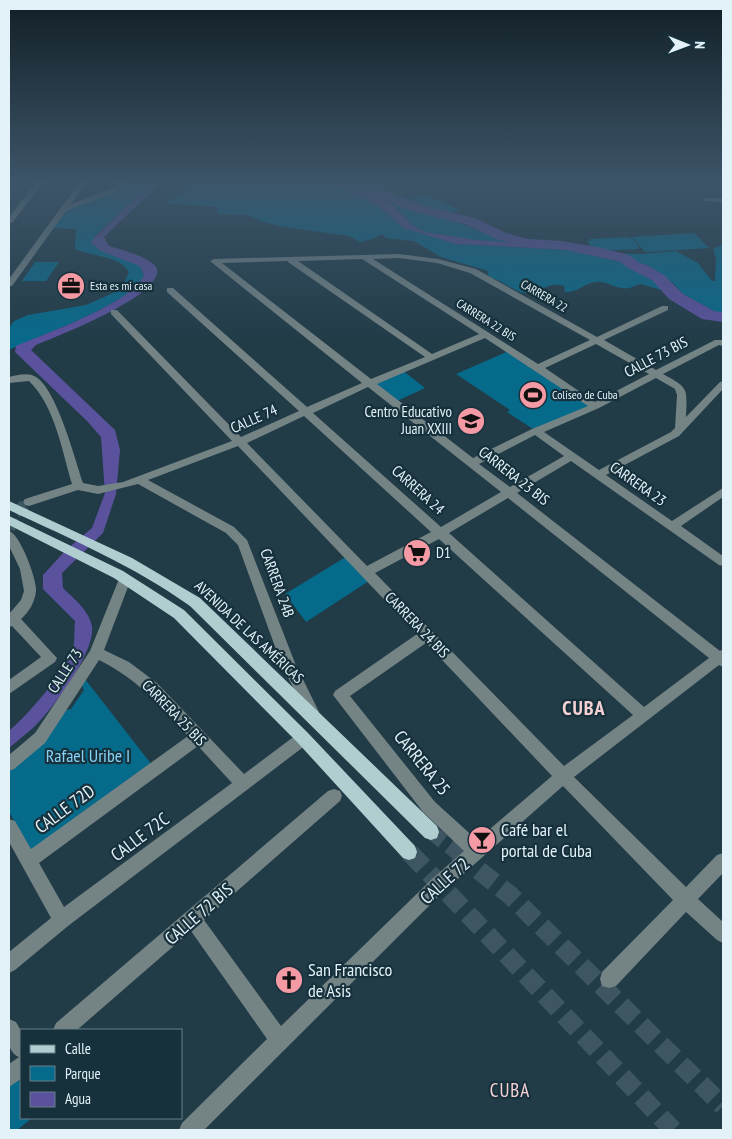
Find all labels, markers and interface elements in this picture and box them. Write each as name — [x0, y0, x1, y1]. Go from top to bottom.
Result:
north arrow — [662, 20, 712, 70]
text: N — [691, 41, 709, 49]
office icon: Esta es mi casa — [56, 271, 86, 301]
street label: CARRERA 22 — [518, 276, 570, 315]
place label: Esta es mi casa — [90, 278, 152, 293]
street label: CARRERA 22 BIS — [454, 295, 519, 344]
street label: CALLE 73 BIS — [621, 332, 691, 381]
sports icon: Coliseo de Cuba — [518, 380, 548, 410]
place label: Coliseo de Cuba — [552, 387, 618, 402]
street label: CALLE 74 — [227, 400, 280, 437]
place label: Centro Educativo Juan XXIII — [364, 402, 452, 438]
school or university icon: Centro Educativo Juan XXIII — [456, 406, 486, 436]
street label: CARRERA 23 BIS — [475, 442, 554, 509]
street label: CARRERA 23 — [606, 457, 670, 510]
street label: CARRERA 24 — [388, 461, 449, 518]
supermarket icon: D1 — [402, 538, 432, 568]
place label: D1 — [436, 543, 451, 562]
street label: CARRERA 24B — [256, 546, 299, 620]
street label: AVENIDA DE LAS AMÉRICAS — [191, 576, 308, 687]
street label: CARRERA 24 BIS — [381, 588, 454, 662]
street label: CALLE 73 — [43, 645, 86, 697]
street label: CARRERA 25 BIS — [138, 676, 211, 750]
district label: CUBA — [562, 695, 606, 721]
street label: CARRERA 25 — [389, 725, 456, 800]
park label: Rafael Uribe I — [46, 744, 130, 767]
street label: CALLE 72D — [30, 779, 99, 838]
street label: CALLE 72C — [106, 807, 173, 866]
place label: Café bar el portal de Cuba — [501, 818, 592, 862]
bar icon: Café bar el portal de Cuba — [467, 825, 497, 855]
street label: CALLE 72 — [415, 852, 474, 909]
street label: CALLE 72 BIS — [160, 877, 238, 950]
place label: San Francisco de Asis — [308, 958, 393, 1002]
church icon: San Francisco de Asis — [274, 965, 304, 995]
legend — [20, 1029, 182, 1119]
text: Calle — [65, 1039, 91, 1058]
text: Parque — [65, 1064, 101, 1083]
district label: CUBA — [490, 1078, 530, 1102]
text: Agua — [65, 1089, 91, 1108]

